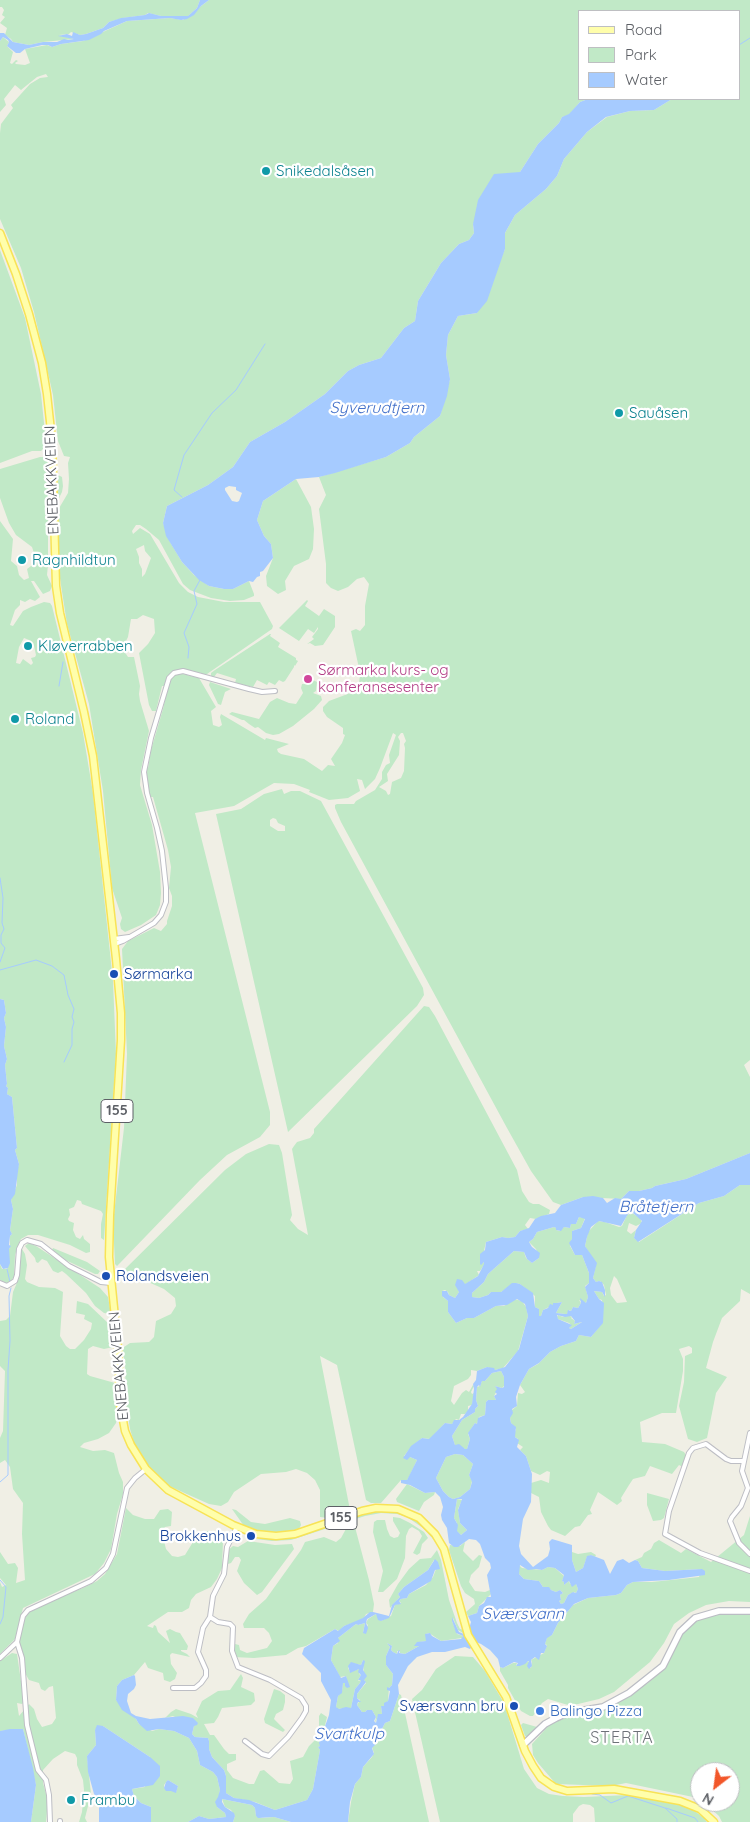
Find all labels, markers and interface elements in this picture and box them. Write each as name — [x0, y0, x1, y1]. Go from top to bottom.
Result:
legend — [578, 10, 740, 100]
text: Road — [625, 20, 662, 39]
text: Park — [625, 45, 657, 64]
text: Water — [625, 70, 668, 89]
place label: Snikedalsåsen — [276, 162, 375, 180]
marker: Snikedalsåsen — [260, 165, 272, 177]
water label: Syverudtjern — [330, 398, 424, 418]
place label: Sauåsen — [629, 404, 688, 422]
marker: Sauåsen — [613, 407, 625, 419]
street label: ENEBAKKVEIEN — [41, 425, 63, 535]
place label: Ragnhildtun — [32, 551, 116, 569]
marker: Ragnhildtun — [16, 554, 28, 566]
place label: Kløverrabben — [38, 637, 133, 655]
marker: Kløverrabben — [22, 640, 34, 652]
place label: Sørmarka kurs- og konferansesenter — [318, 661, 449, 696]
marker: Sørmarka kurs- og konferansesenter — [302, 673, 314, 685]
place label: Roland — [25, 710, 74, 728]
marker: Roland — [9, 713, 21, 725]
place label: Sørmarka — [124, 965, 193, 983]
marker: Sørmarka — [108, 968, 120, 980]
road number: 155 — [101, 1100, 133, 1122]
water label: Bråtetjern — [619, 1197, 693, 1217]
place label: Rolandsveien — [116, 1267, 209, 1285]
marker: Rolandsveien — [100, 1270, 112, 1282]
street label: ENEBAKKVEIEN — [105, 1311, 133, 1421]
road number: 155 — [325, 1506, 357, 1530]
place label: Brokkenhus — [160, 1527, 241, 1545]
marker: Brokkenhus — [245, 1530, 257, 1542]
water label: Sværsvann — [482, 1604, 564, 1624]
place label: Sværsvann bru — [399, 1697, 504, 1715]
marker: Sværsvann bru — [508, 1700, 520, 1712]
place label: Balingo Pizza — [550, 1702, 642, 1720]
marker: Balingo Pizza — [534, 1705, 546, 1717]
water label: Svartkulp — [314, 1724, 384, 1744]
district label: STERTA — [590, 1728, 654, 1748]
north arrow — [690, 1762, 740, 1812]
text: N — [699, 1789, 717, 1809]
place label: Frambu — [81, 1791, 135, 1809]
marker: Frambu — [65, 1794, 77, 1806]

